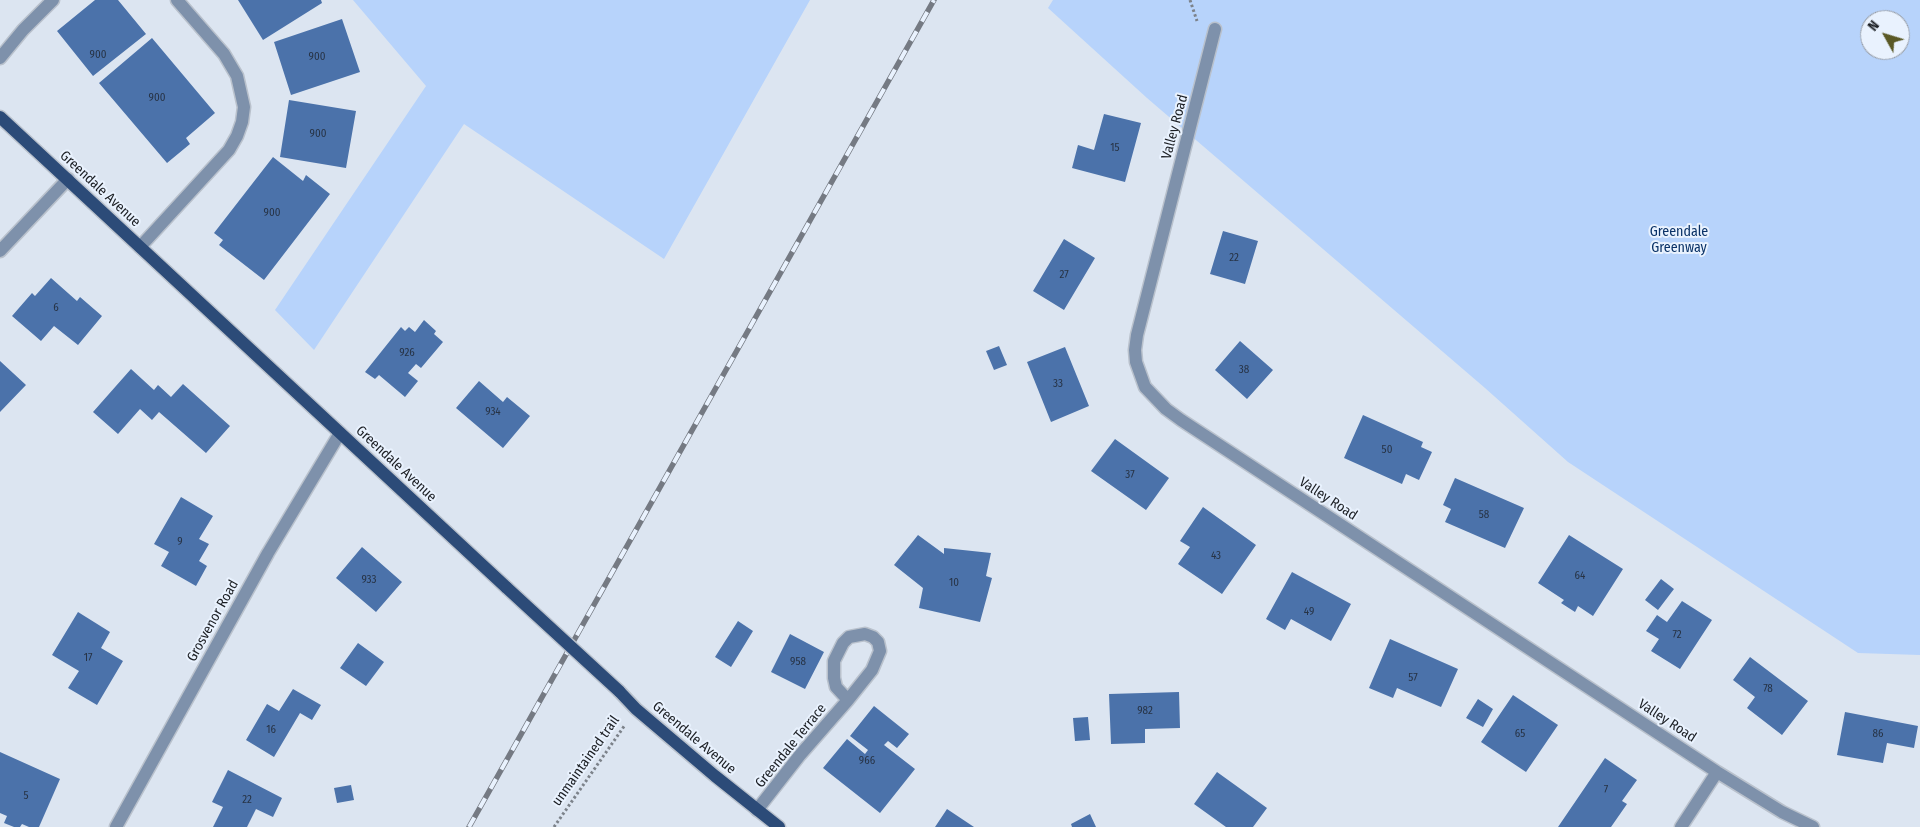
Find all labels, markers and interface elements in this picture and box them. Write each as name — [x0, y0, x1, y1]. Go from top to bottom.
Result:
north arrow — [1860, 10, 1910, 60]
text: N — [1864, 17, 1883, 34]
house number: 900 — [90, 48, 106, 62]
house number: 900 — [309, 50, 325, 64]
house number: 900 — [149, 91, 165, 105]
street label: Valley Road — [1158, 93, 1192, 161]
house number: 900 — [310, 127, 326, 141]
house number: 15 — [1110, 141, 1120, 155]
street label: Greendale Avenue — [56, 147, 144, 231]
house number: 900 — [264, 206, 280, 220]
park label: Greendale Greenway — [1650, 224, 1708, 256]
house number: 22 — [1229, 251, 1239, 265]
house number: 27 — [1059, 268, 1069, 282]
house number: 6 — [53, 301, 59, 315]
house number: 926 — [399, 346, 415, 360]
house number: 38 — [1239, 363, 1249, 377]
house number: 33 — [1053, 377, 1063, 391]
house number: 934 — [485, 405, 501, 419]
street label: Greendale Avenue — [352, 422, 440, 506]
house number: 50 — [1382, 443, 1392, 457]
house number: 37 — [1125, 468, 1135, 482]
street label: Valley Road — [1296, 474, 1360, 524]
house number: 58 — [1479, 508, 1489, 522]
house number: 9 — [177, 535, 183, 549]
house number: 43 — [1211, 549, 1221, 563]
house number: 64 — [1575, 569, 1585, 583]
house number: 933 — [361, 573, 377, 587]
house number: 10 — [949, 576, 959, 590]
street label: Grosvenor Road — [184, 577, 242, 665]
house number: 49 — [1304, 605, 1314, 619]
house number: 72 — [1672, 628, 1682, 642]
house number: 17 — [84, 651, 92, 665]
house number: 958 — [790, 655, 806, 669]
house number: 57 — [1408, 671, 1418, 685]
house number: 78 — [1763, 682, 1773, 696]
street label: Valley Road — [1635, 696, 1699, 746]
street label: Greendale Avenue — [649, 698, 739, 778]
street label: Greendale Terrace — [752, 701, 830, 791]
house number: 982 — [1137, 704, 1153, 718]
street label: unmaintained trail — [549, 713, 623, 809]
house number: 16 — [266, 723, 276, 737]
house number: 65 — [1515, 727, 1525, 741]
house number: 86 — [1873, 727, 1883, 741]
house number: 966 — [859, 754, 875, 768]
house number: 7 — [1604, 783, 1608, 797]
house number: 5 — [23, 789, 29, 803]
house number: 22 — [242, 793, 252, 807]

